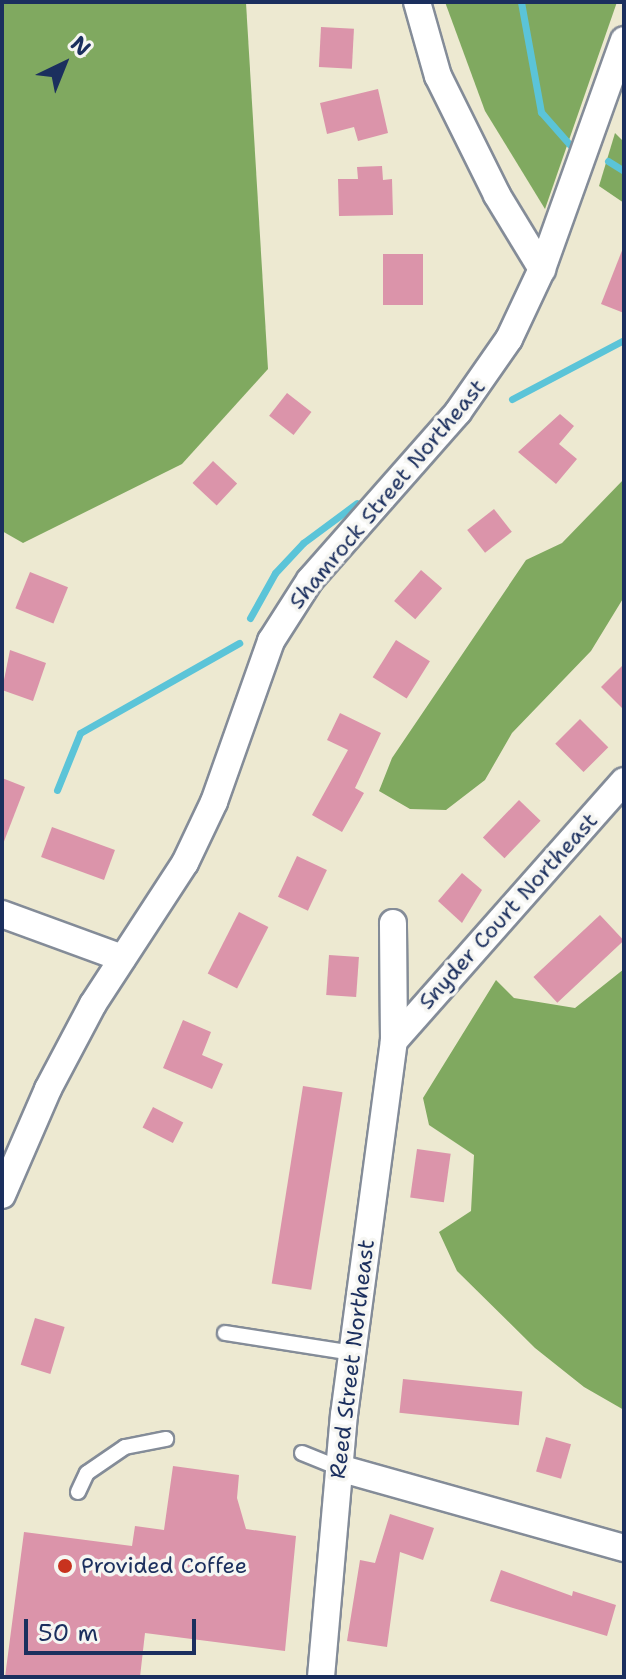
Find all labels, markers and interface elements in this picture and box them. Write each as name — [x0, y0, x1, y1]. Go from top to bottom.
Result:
north arrow — [24, 24, 104, 104]
text: N — [64, 30, 97, 63]
street label: Shamrock Street Northeast — [283, 374, 491, 614]
street label: Snyder Court Northeast — [413, 807, 603, 1015]
street label: Reed Street Northeast — [324, 1238, 380, 1480]
place label: Provided Coffee — [81, 1553, 247, 1579]
marker: Provided Coffee — [56, 1557, 74, 1575]
scale bar — [28, 1603, 200, 1653]
text: 50 m — [38, 1617, 98, 1649]

